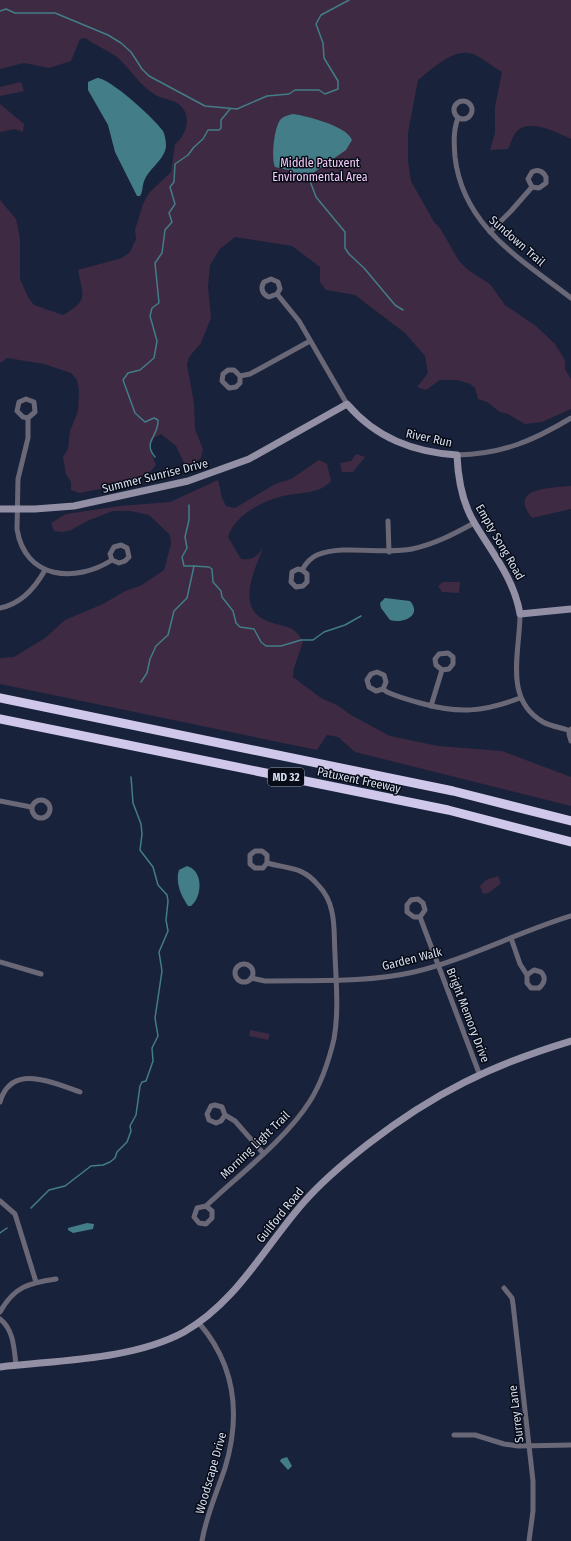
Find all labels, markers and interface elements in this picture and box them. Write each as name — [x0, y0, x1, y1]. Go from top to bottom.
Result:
park label: Middle Patuxent Environmental Area — [272, 156, 368, 184]
street label: Sundown Trail — [486, 213, 548, 269]
street label: River Run — [405, 426, 453, 450]
street label: Summer Sunrise Drive — [101, 456, 209, 496]
street label: Empty Song Road — [473, 502, 527, 582]
street label: Patuxent Freeway — [316, 764, 403, 796]
road number: MD 32 — [268, 768, 304, 786]
street label: Garden Walk — [381, 945, 444, 973]
street label: Bright Memory Drive — [444, 966, 493, 1064]
street label: Morning Light Trail — [217, 1108, 293, 1182]
street label: Guilford Road — [253, 1184, 307, 1246]
street label: Surrey Lane — [506, 1384, 526, 1443]
street label: Woodscape Drive — [193, 1430, 229, 1516]

